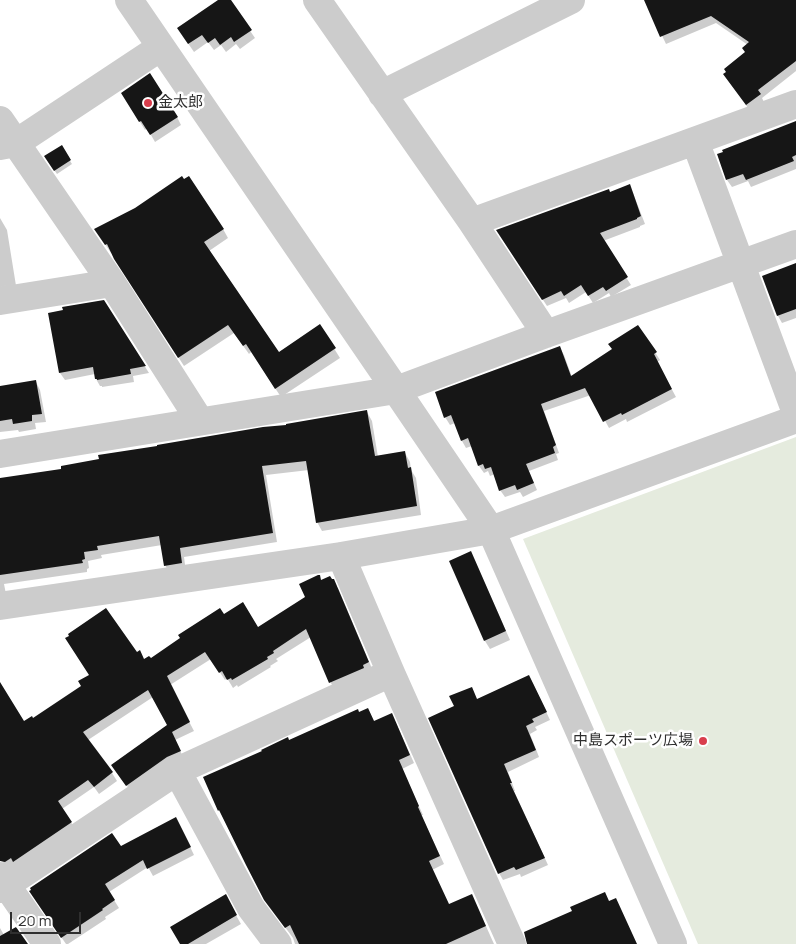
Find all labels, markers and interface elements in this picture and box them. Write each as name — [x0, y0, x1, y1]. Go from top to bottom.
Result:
place label: 金太郎 — [158, 94, 203, 112]
marker: 金太郎 — [142, 97, 154, 109]
place label: 中島スポーツ広場 — [573, 732, 693, 750]
marker: 中島スポーツ広場 — [697, 735, 709, 747]
scale bar — [12, 902, 84, 934]
text: 20 m — [18, 910, 51, 931]

